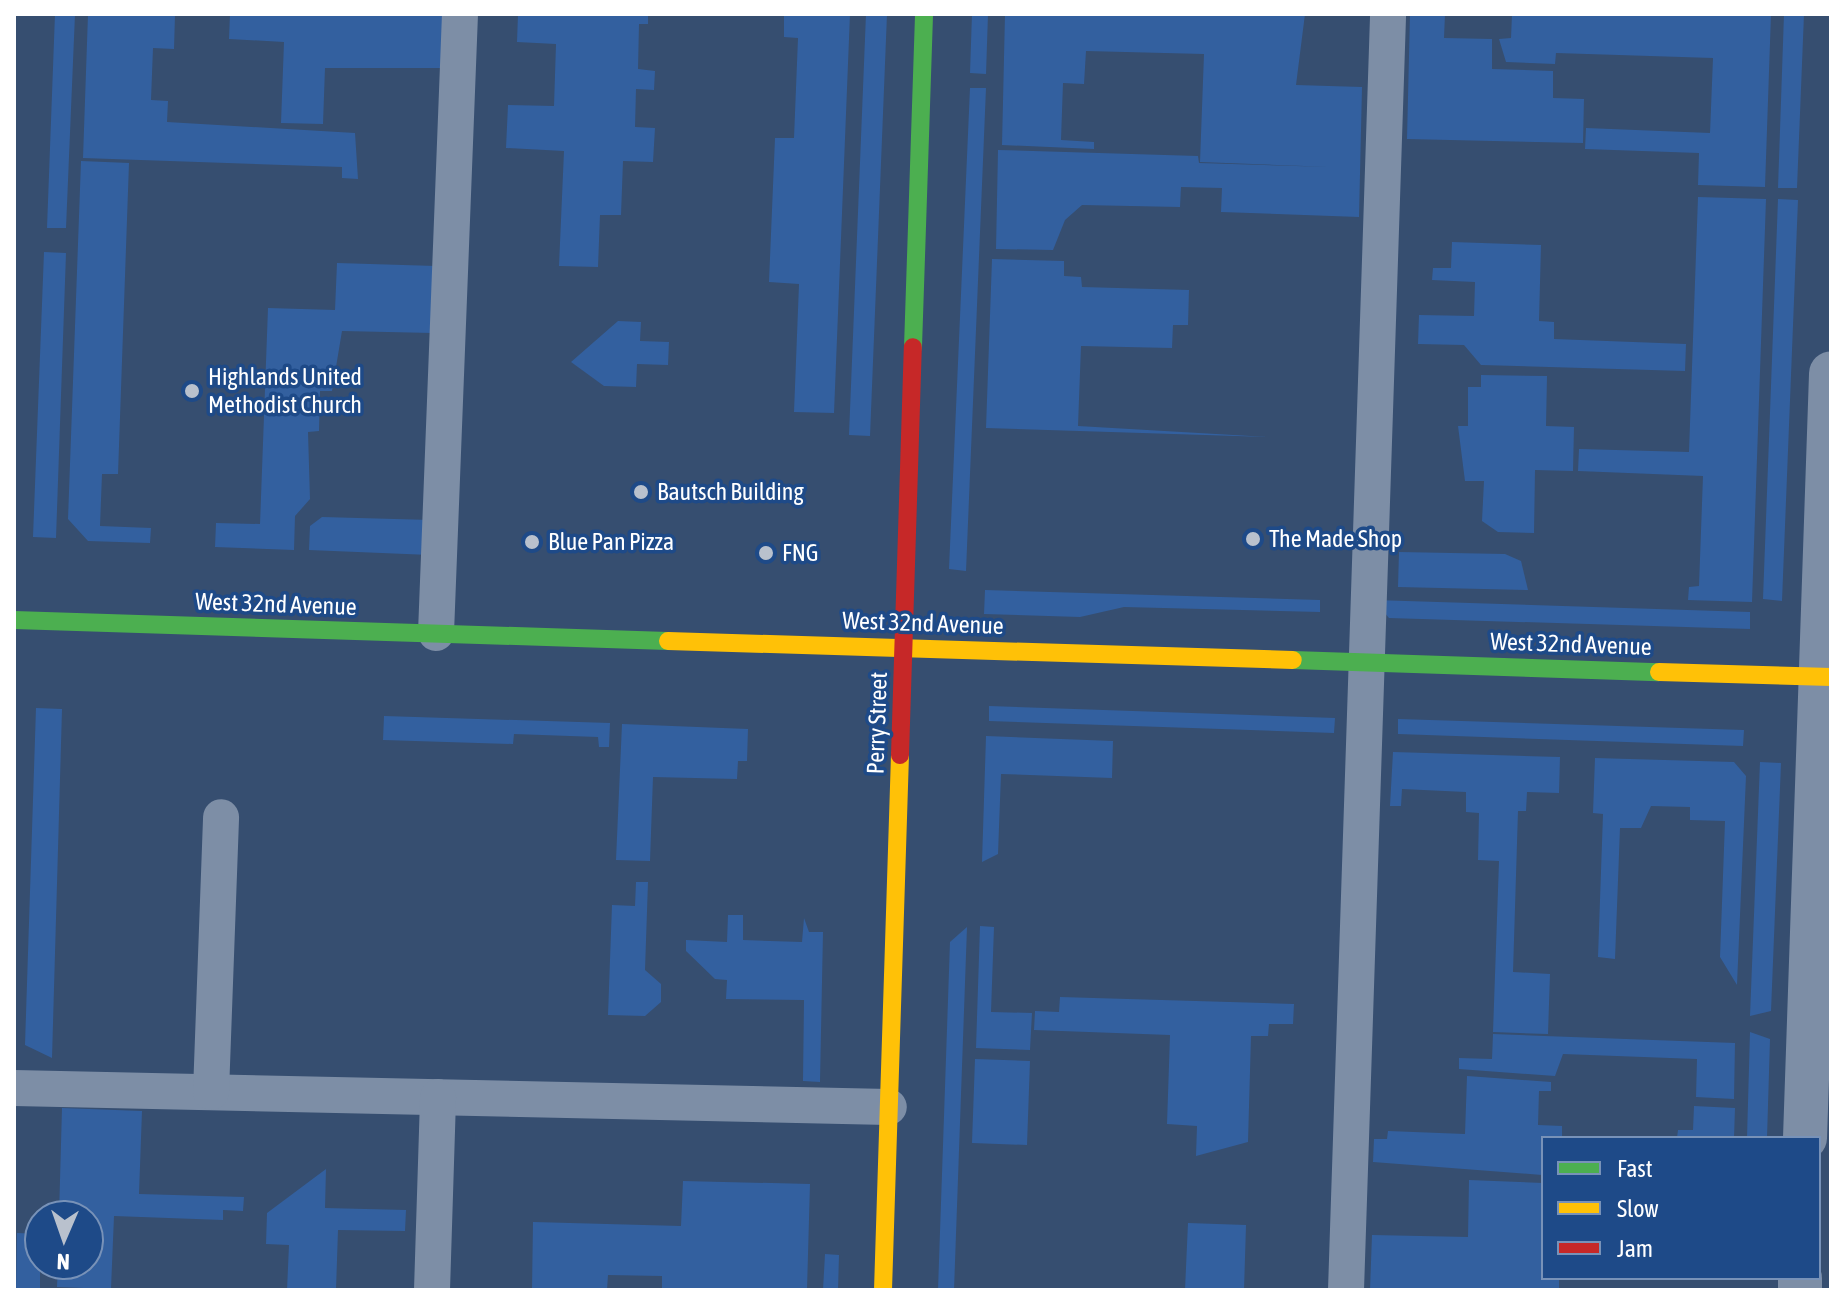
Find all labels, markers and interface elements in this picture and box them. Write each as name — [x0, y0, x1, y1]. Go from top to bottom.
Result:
place label: Highlands United Methodist Church — [208, 363, 362, 419]
marker: Highlands United Methodist Church — [183, 382, 201, 400]
place label: Bautsch Building — [657, 478, 804, 506]
marker: Bautsch Building — [632, 483, 650, 501]
place label: The Made Shop — [1269, 525, 1402, 553]
place label: Blue Pan Pizza — [548, 528, 674, 556]
marker: The Made Shop — [1244, 530, 1262, 548]
marker: Blue Pan Pizza — [523, 533, 541, 551]
place label: FNG — [782, 539, 819, 567]
marker: FNG — [757, 544, 775, 562]
street label: West 32nd Avenue — [195, 587, 357, 621]
street label: West 32nd Avenue — [842, 606, 1004, 640]
street label: West 32nd Avenue — [1490, 627, 1652, 661]
street label: Perry Street — [861, 671, 893, 775]
legend — [1541, 1136, 1821, 1280]
text: Fast — [1617, 1155, 1653, 1182]
text: Slow — [1617, 1195, 1659, 1222]
north arrow — [24, 1200, 104, 1280]
text: Jam — [1617, 1235, 1653, 1262]
text: N — [56, 1249, 70, 1275]

